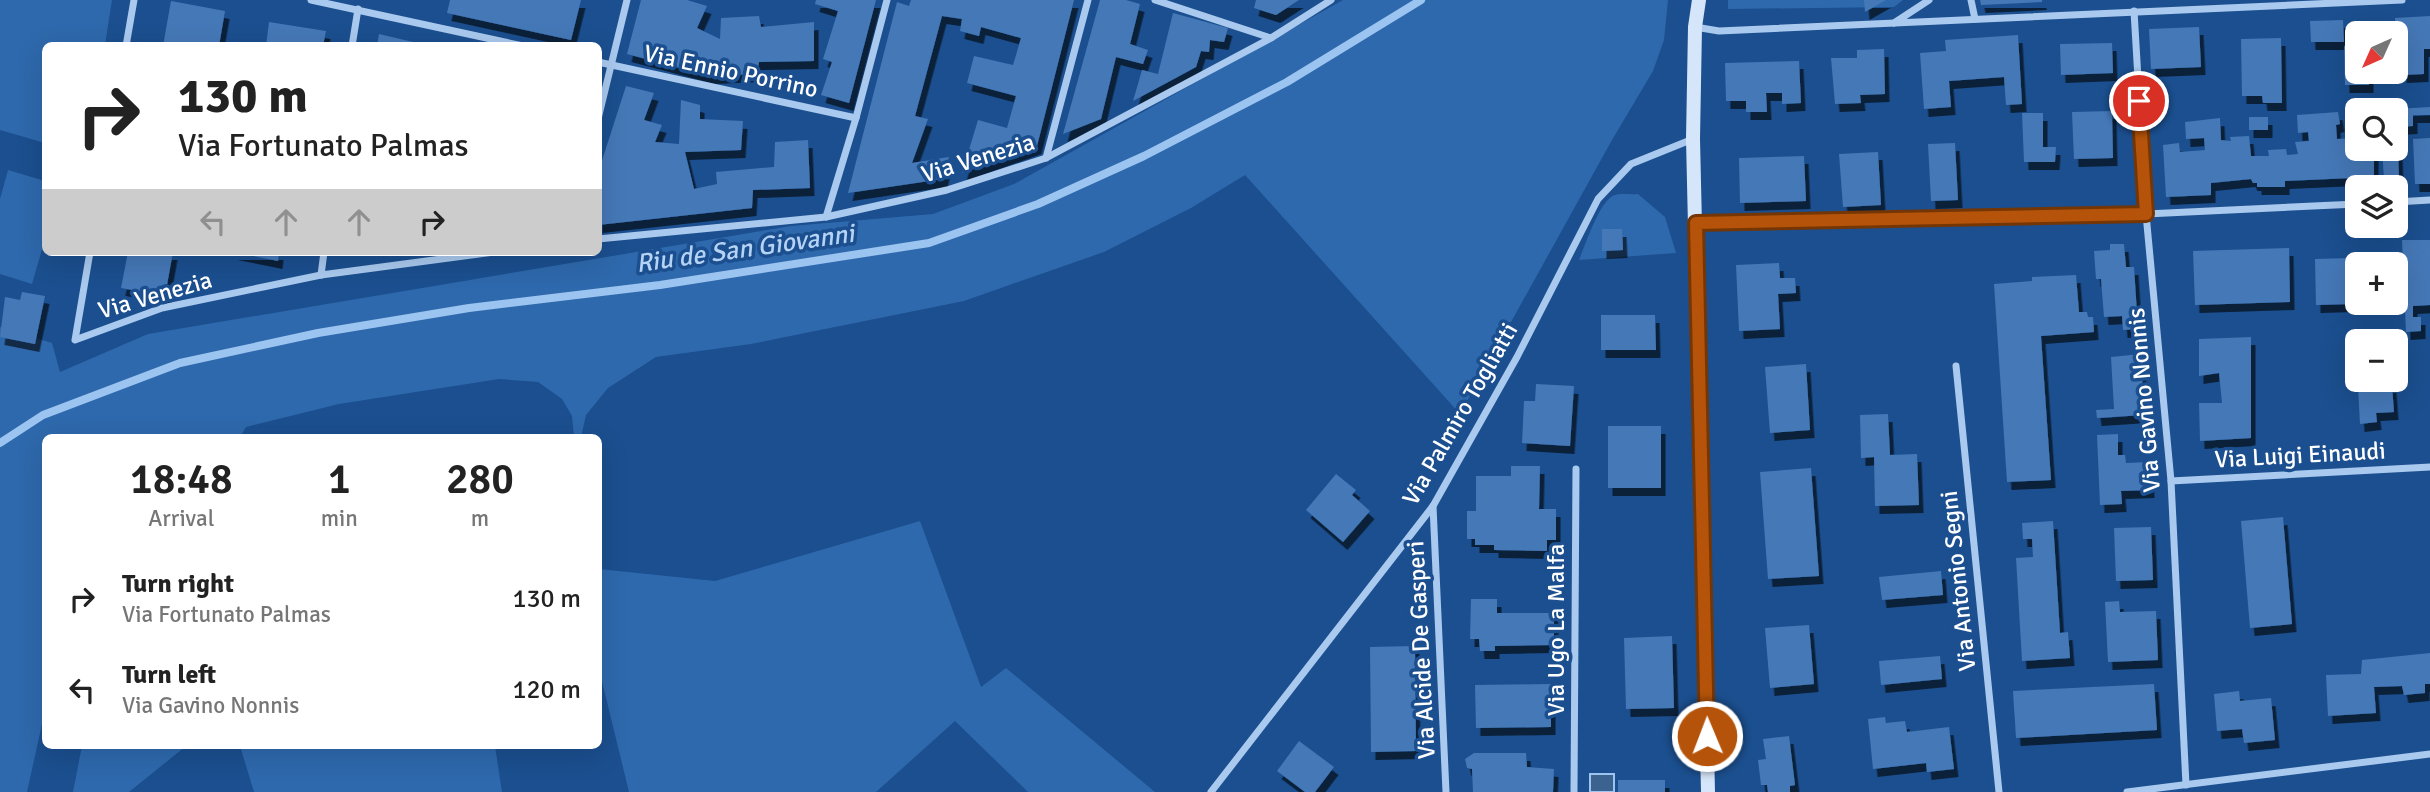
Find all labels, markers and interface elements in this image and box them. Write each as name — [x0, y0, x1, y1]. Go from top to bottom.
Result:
north arrow — [2345, 21, 2408, 84]
map controls — [2345, 21, 2408, 392]
street label: Via Ennio Porrino — [641, 38, 821, 104]
text: 130 m — [178, 66, 308, 126]
icon: right — [63, 70, 154, 161]
pin — [2109, 71, 2169, 131]
icon: arrive — [2120, 82, 2158, 120]
button: search — [2345, 98, 2408, 161]
text: Via Fortunato Palmas — [178, 126, 469, 165]
street label: Via Venezia — [918, 127, 1038, 189]
button: layers — [2345, 175, 2408, 238]
icon: left — [194, 203, 232, 241]
icon: ahead — [267, 203, 305, 241]
icon: ahead — [340, 203, 378, 241]
icon: right — [413, 203, 451, 241]
water label: Riu de San Giovanni — [634, 217, 859, 280]
button: + — [2345, 252, 2408, 315]
street label: Via Venezia — [95, 264, 215, 326]
street label: Via Gavino Nonnis — [2121, 307, 2167, 493]
street label: Via Palmiro Togliatti — [1396, 317, 1524, 511]
button: − — [2345, 329, 2408, 392]
street label: Via Luigi Einaudi — [2214, 436, 2386, 474]
text: 18:48 — [130, 454, 233, 505]
text: 1 — [328, 454, 351, 505]
text: 280 — [446, 454, 514, 505]
street label: Via Antonio Segni — [1934, 489, 1982, 673]
text: Arrival — [148, 504, 214, 533]
text: min — [321, 504, 358, 533]
text: m — [471, 504, 489, 533]
street label: Via Alcide De Gasperi — [1400, 540, 1442, 760]
street label: Via Ugo La Malfa — [1541, 544, 1571, 716]
text: Turn right — [122, 568, 234, 600]
icon: right — [63, 580, 101, 618]
text: 130 m — [512, 583, 581, 615]
text: Via Fortunato Palmas — [122, 600, 331, 629]
text: Turn left — [122, 659, 216, 691]
icon: left — [63, 671, 101, 709]
text: 120 m — [512, 674, 581, 706]
text: Via Gavino Nonnis — [122, 691, 299, 720]
position arrow — [1670, 699, 1744, 773]

